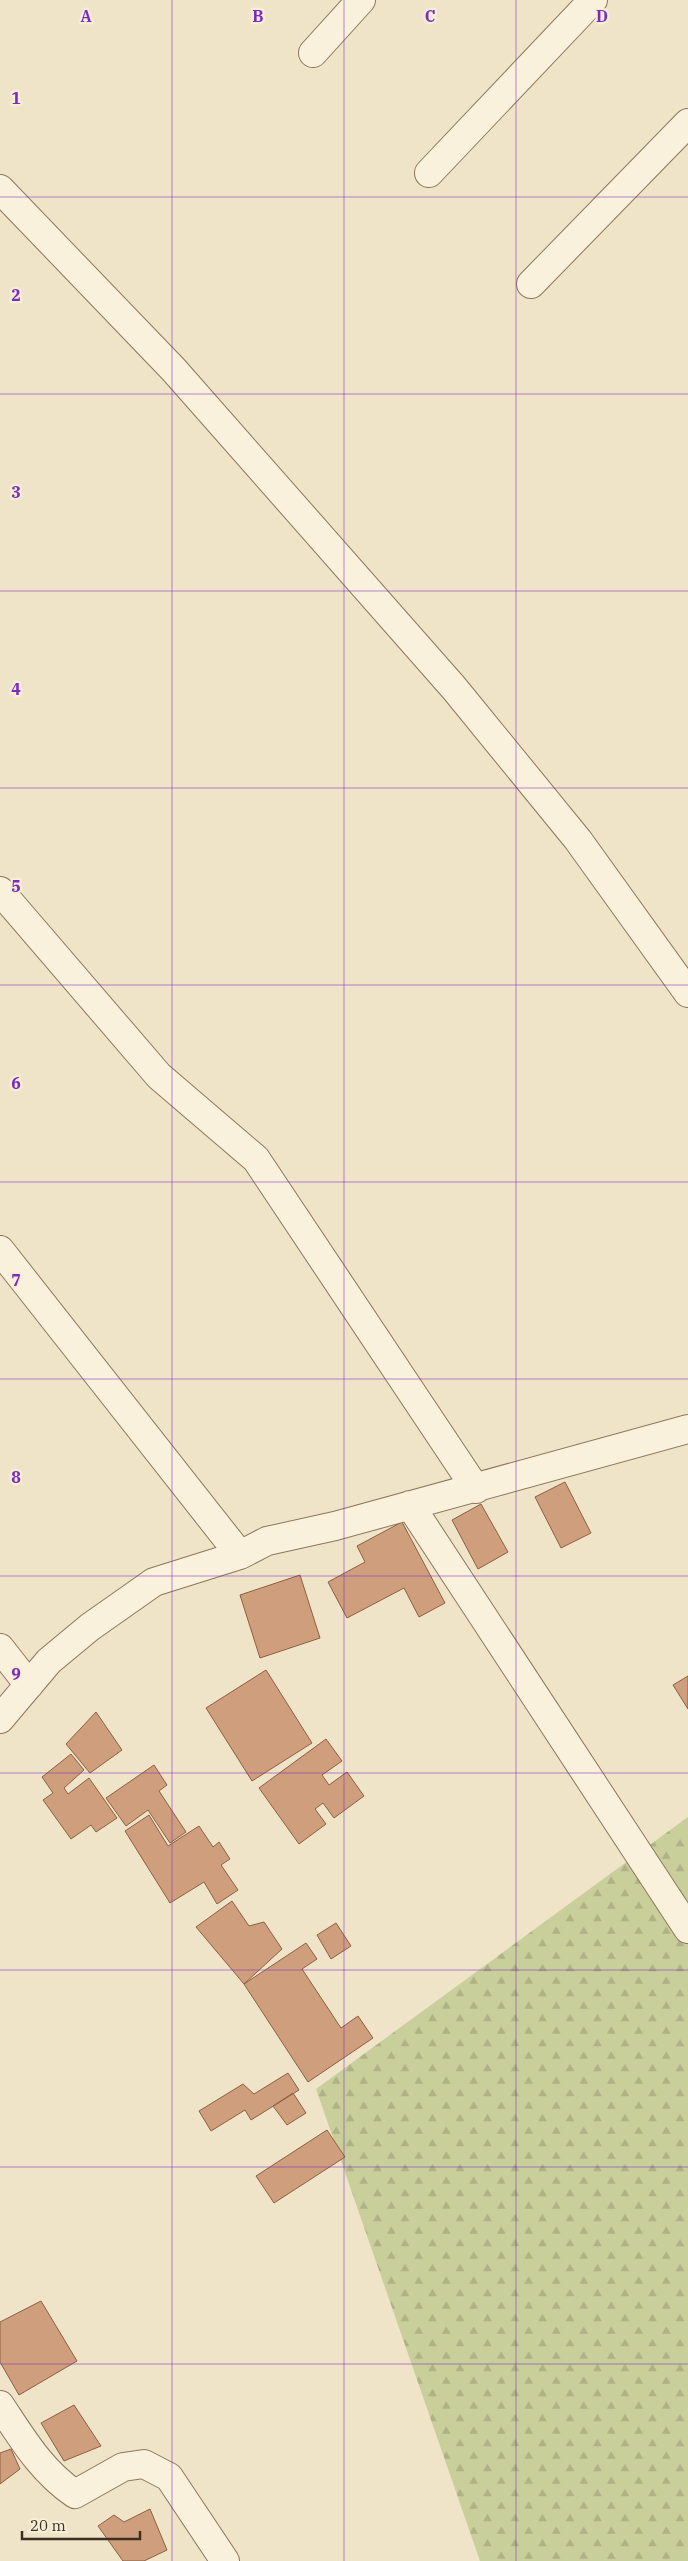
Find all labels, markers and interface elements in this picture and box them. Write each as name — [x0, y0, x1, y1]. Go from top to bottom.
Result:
text: A — [80, 6, 92, 26]
text: B — [252, 6, 264, 26]
text: C — [425, 6, 435, 26]
text: D — [596, 6, 608, 26]
text: 1 — [11, 88, 21, 108]
text: 2 — [11, 285, 21, 305]
text: 3 — [11, 482, 21, 502]
text: 4 — [11, 679, 21, 699]
text: 5 — [11, 876, 21, 896]
text: 6 — [11, 1073, 21, 1093]
text: 7 — [11, 1270, 21, 1290]
text: 8 — [11, 1467, 21, 1487]
text: 9 — [11, 1664, 21, 1684]
scale bar — [22, 2508, 140, 2540]
text: 20 m — [30, 2516, 66, 2535]

